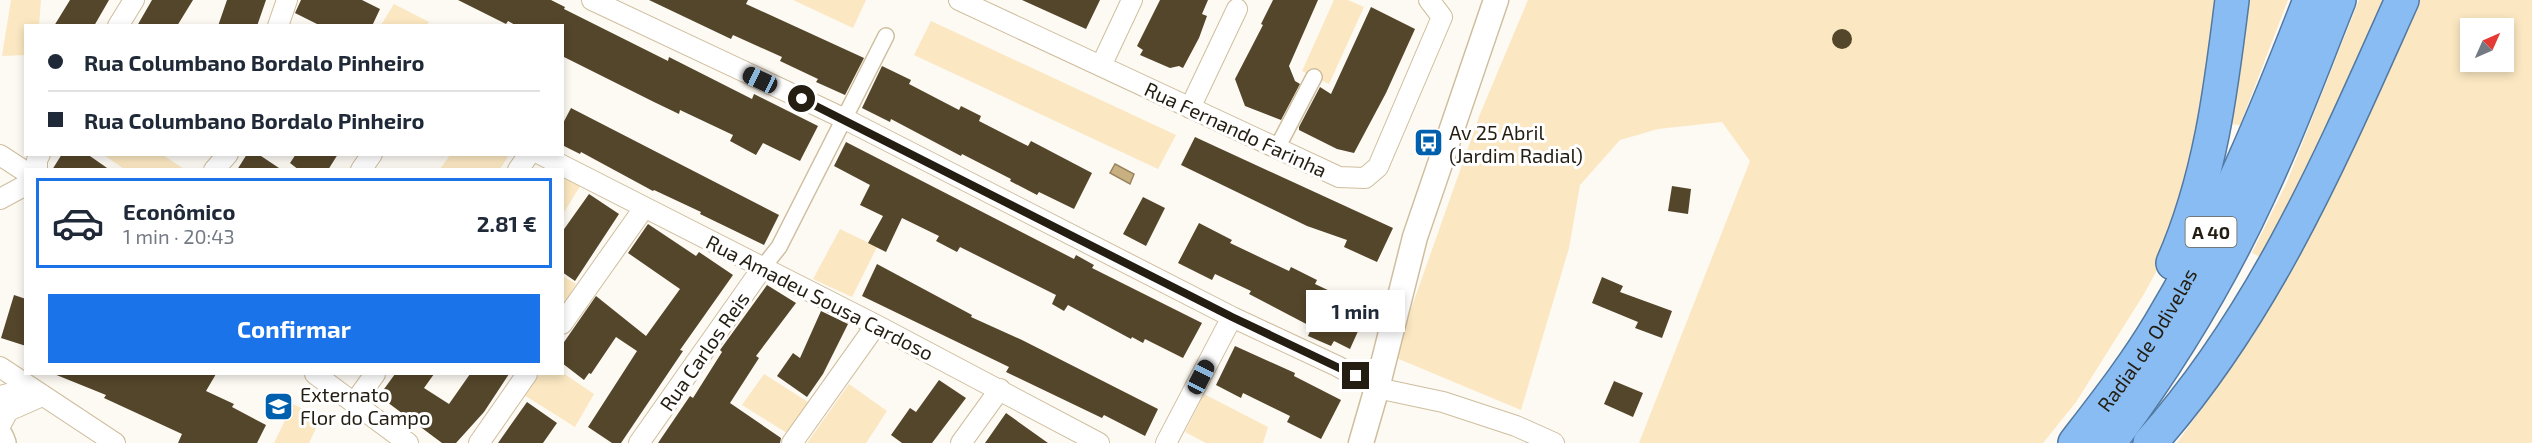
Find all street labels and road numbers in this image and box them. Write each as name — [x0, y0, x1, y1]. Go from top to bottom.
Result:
street label: Rua Fernando Farinha — [1141, 76, 1331, 182]
road number: A 40 — [2186, 217, 2236, 247]
street label: Rua Amadeu Sousa Cardoso — [702, 229, 938, 365]
street label: Radial de Odivelas — [2092, 264, 2201, 416]
street label: Rua Carlos Reis — [654, 287, 754, 415]

